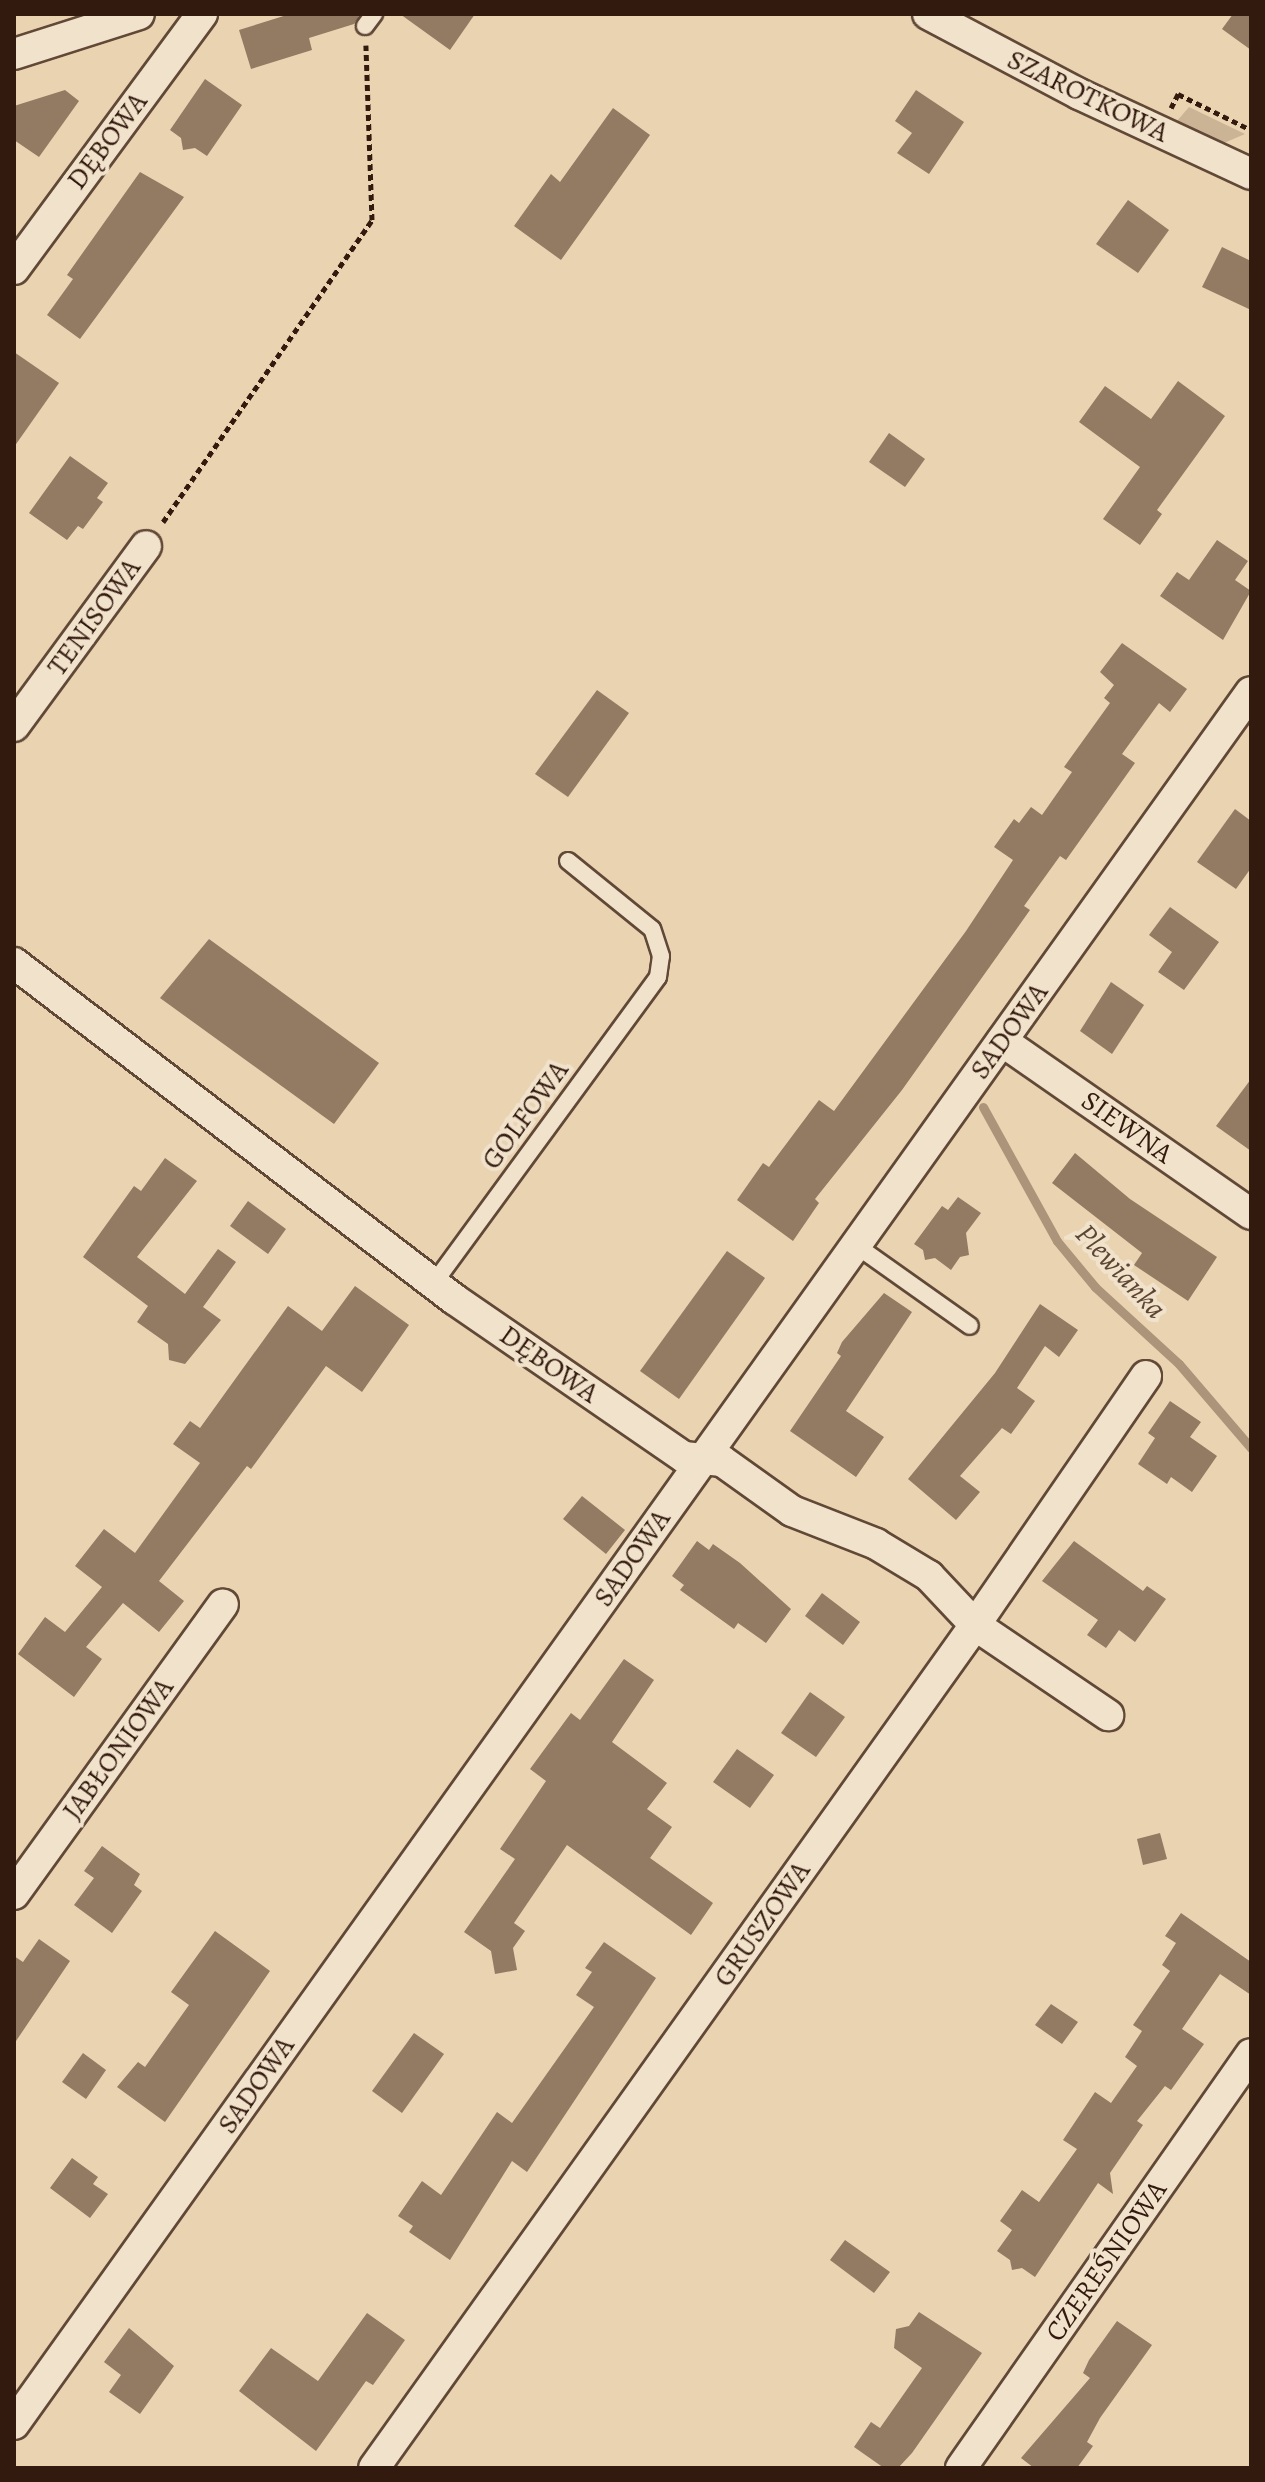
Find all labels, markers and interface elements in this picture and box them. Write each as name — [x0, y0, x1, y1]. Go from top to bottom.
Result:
street label: SZAROTKOWA — [1002, 43, 1174, 149]
street label: DĘBOWA — [60, 86, 154, 196]
street label: TENISOWA — [40, 552, 148, 682]
street label: SADOWA — [963, 976, 1055, 1086]
street label: GOLFOWA — [475, 1054, 575, 1176]
street label: SIEWNA — [1075, 1083, 1179, 1171]
water label: Plewianka — [1068, 1216, 1174, 1326]
street label: DĘBOWA — [493, 1318, 605, 1410]
street label: SADOWA — [586, 1503, 678, 1613]
street label: JABŁONIOWA — [55, 1672, 181, 1826]
street label: GRUSZOWA — [707, 1855, 817, 1993]
street label: SADOWA — [210, 2030, 302, 2140]
street label: CZEREŚNIOWA — [1038, 2174, 1174, 2348]

